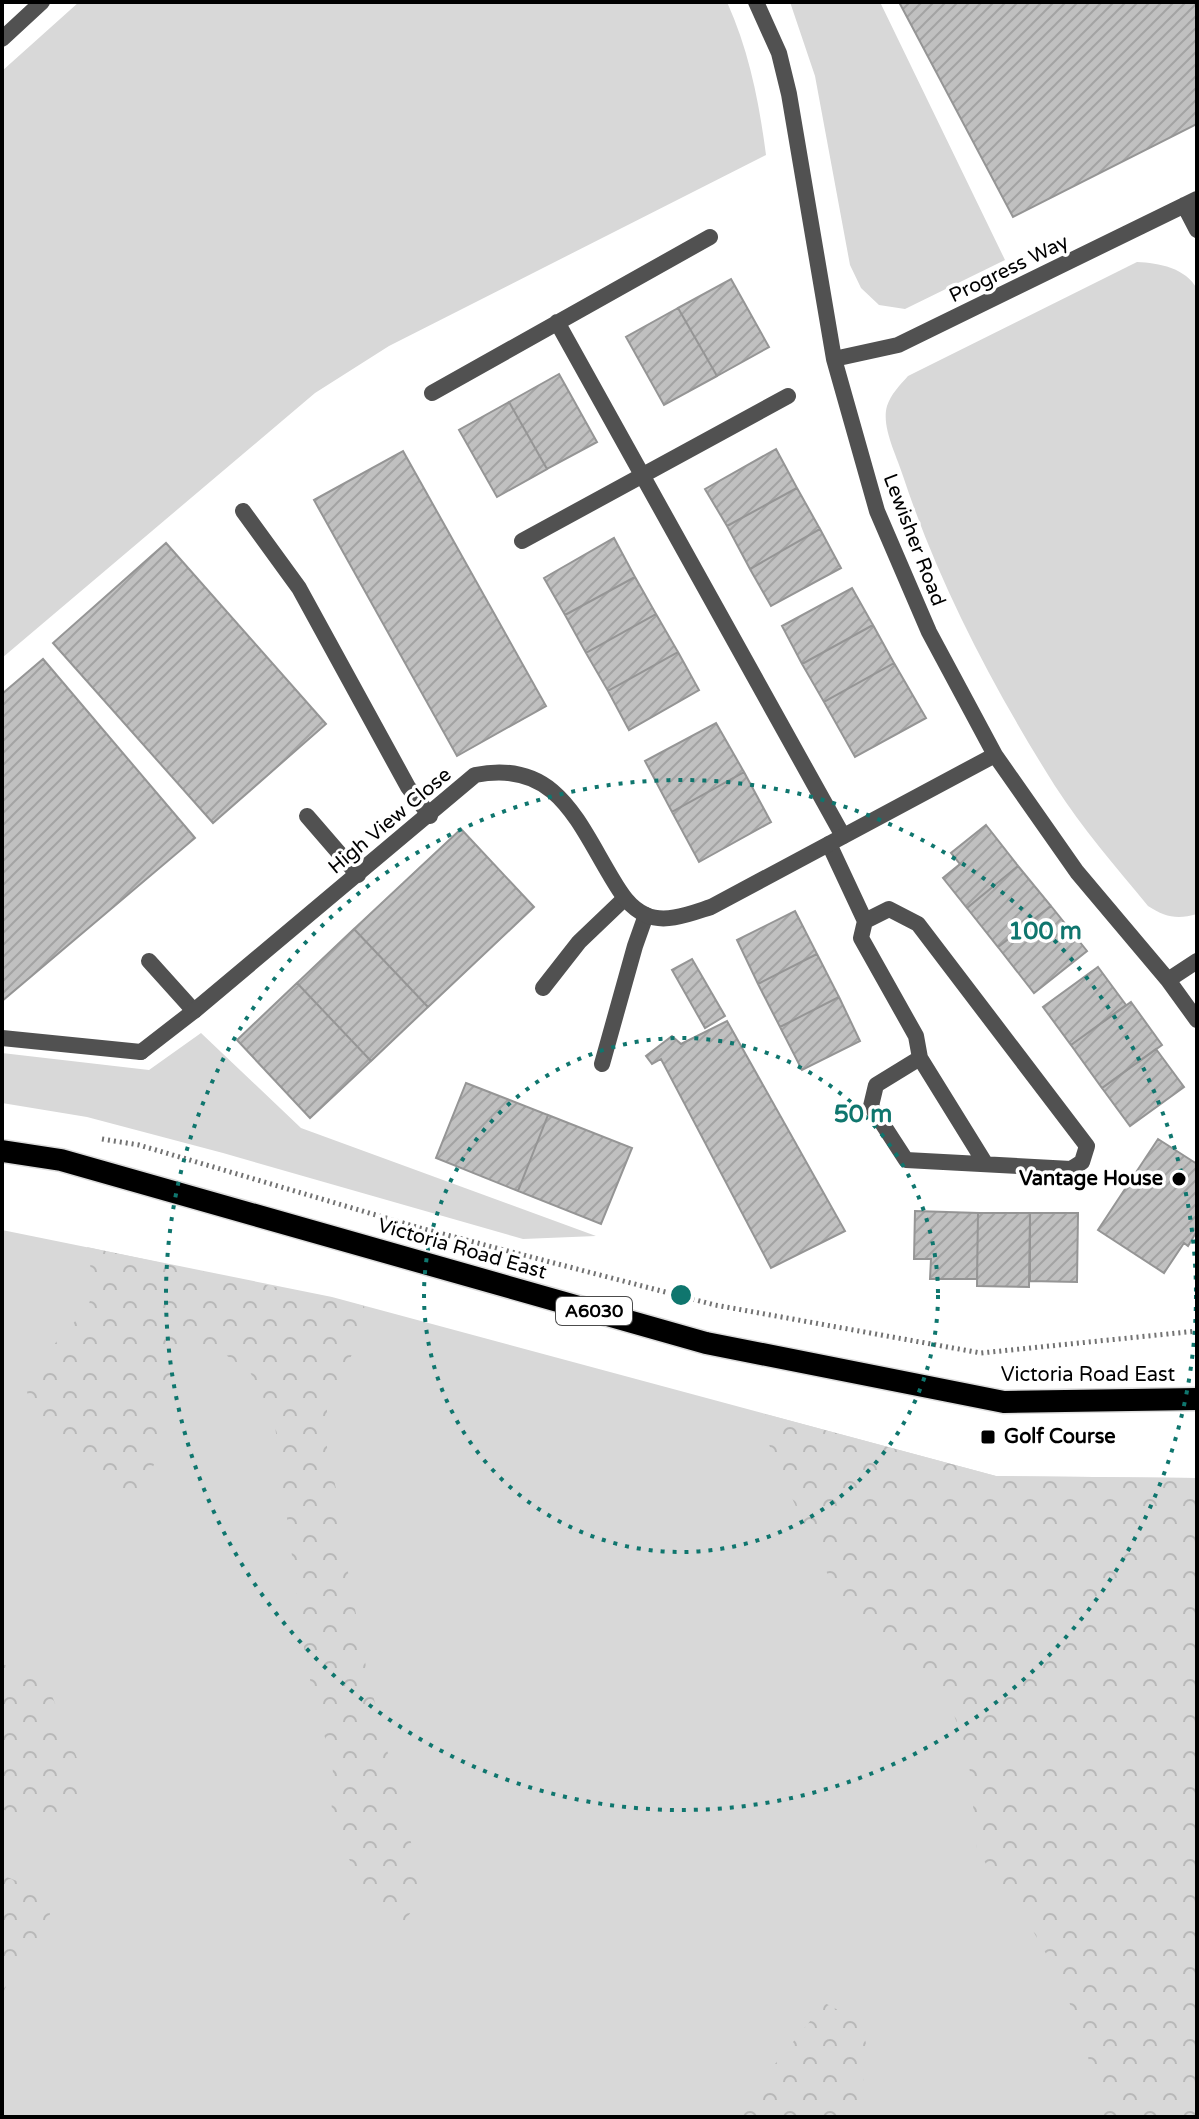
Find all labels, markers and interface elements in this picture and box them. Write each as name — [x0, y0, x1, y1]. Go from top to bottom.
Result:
street label: Progress Way — [945, 230, 1073, 308]
street label: Lewisher Road — [878, 470, 950, 610]
street label: High View Close — [324, 763, 456, 879]
text: 100 m — [1008, 917, 1082, 946]
text: 50 m — [834, 1100, 892, 1129]
place label: Vantage House — [1019, 1167, 1163, 1191]
marker: Vantage House — [1170, 1170, 1188, 1188]
street label: Victoria Road East — [375, 1213, 550, 1285]
centre of rings — [667, 1281, 695, 1309]
road number: A6030 — [556, 1297, 632, 1325]
street label: Victoria Road East — [1001, 1363, 1176, 1387]
place label: Golf Course — [1004, 1425, 1116, 1449]
marker: Golf Course — [979, 1428, 997, 1446]

